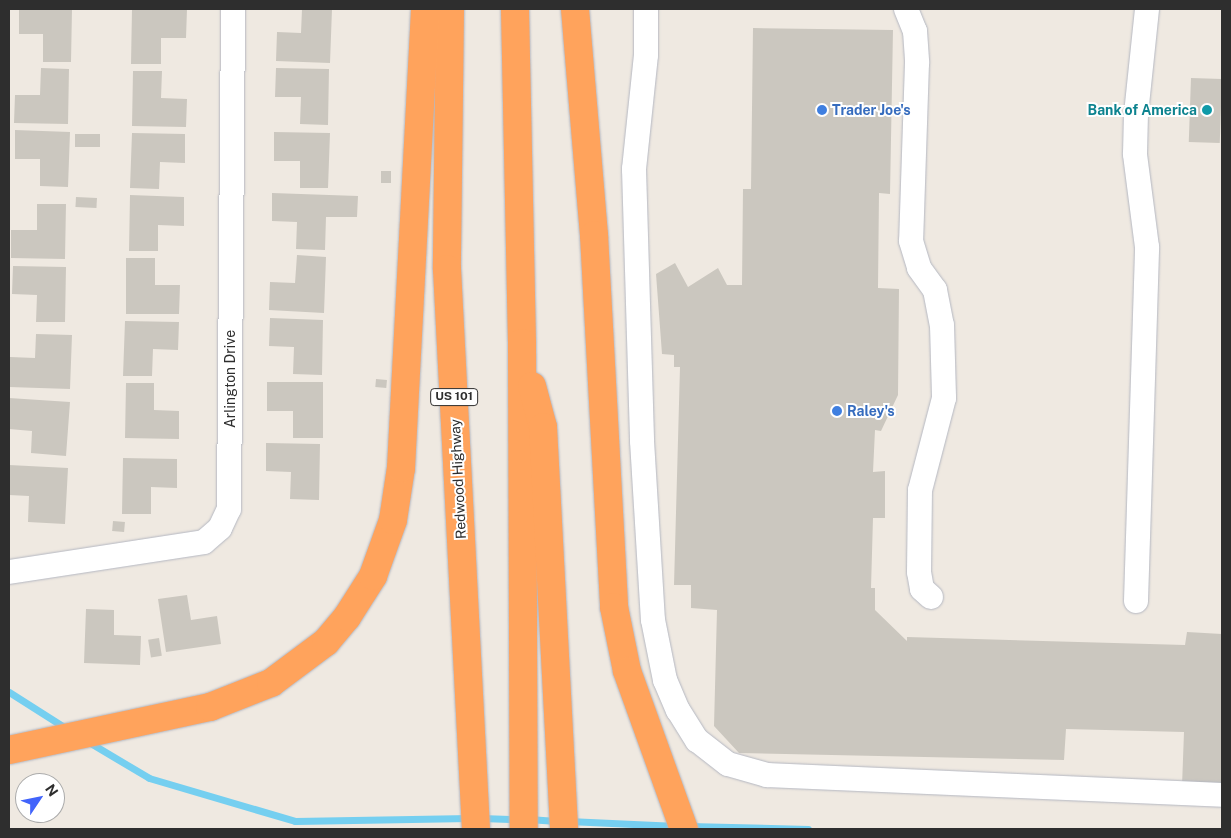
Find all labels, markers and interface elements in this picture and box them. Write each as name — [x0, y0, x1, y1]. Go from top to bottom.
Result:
place label: Trader Joe's — [832, 102, 911, 118]
place label: Bank of America — [1088, 102, 1197, 118]
marker: Trader Joe's — [816, 104, 828, 116]
marker: Bank of America — [1201, 104, 1213, 116]
street label: Arlington Drive — [222, 330, 238, 428]
road number: US 101 — [429, 388, 479, 407]
place label: Raley's — [847, 403, 895, 419]
marker: Raley's — [831, 405, 843, 417]
street label: Redwood Highway — [446, 418, 470, 540]
north arrow — [15, 773, 65, 823]
text: N — [42, 781, 61, 799]

